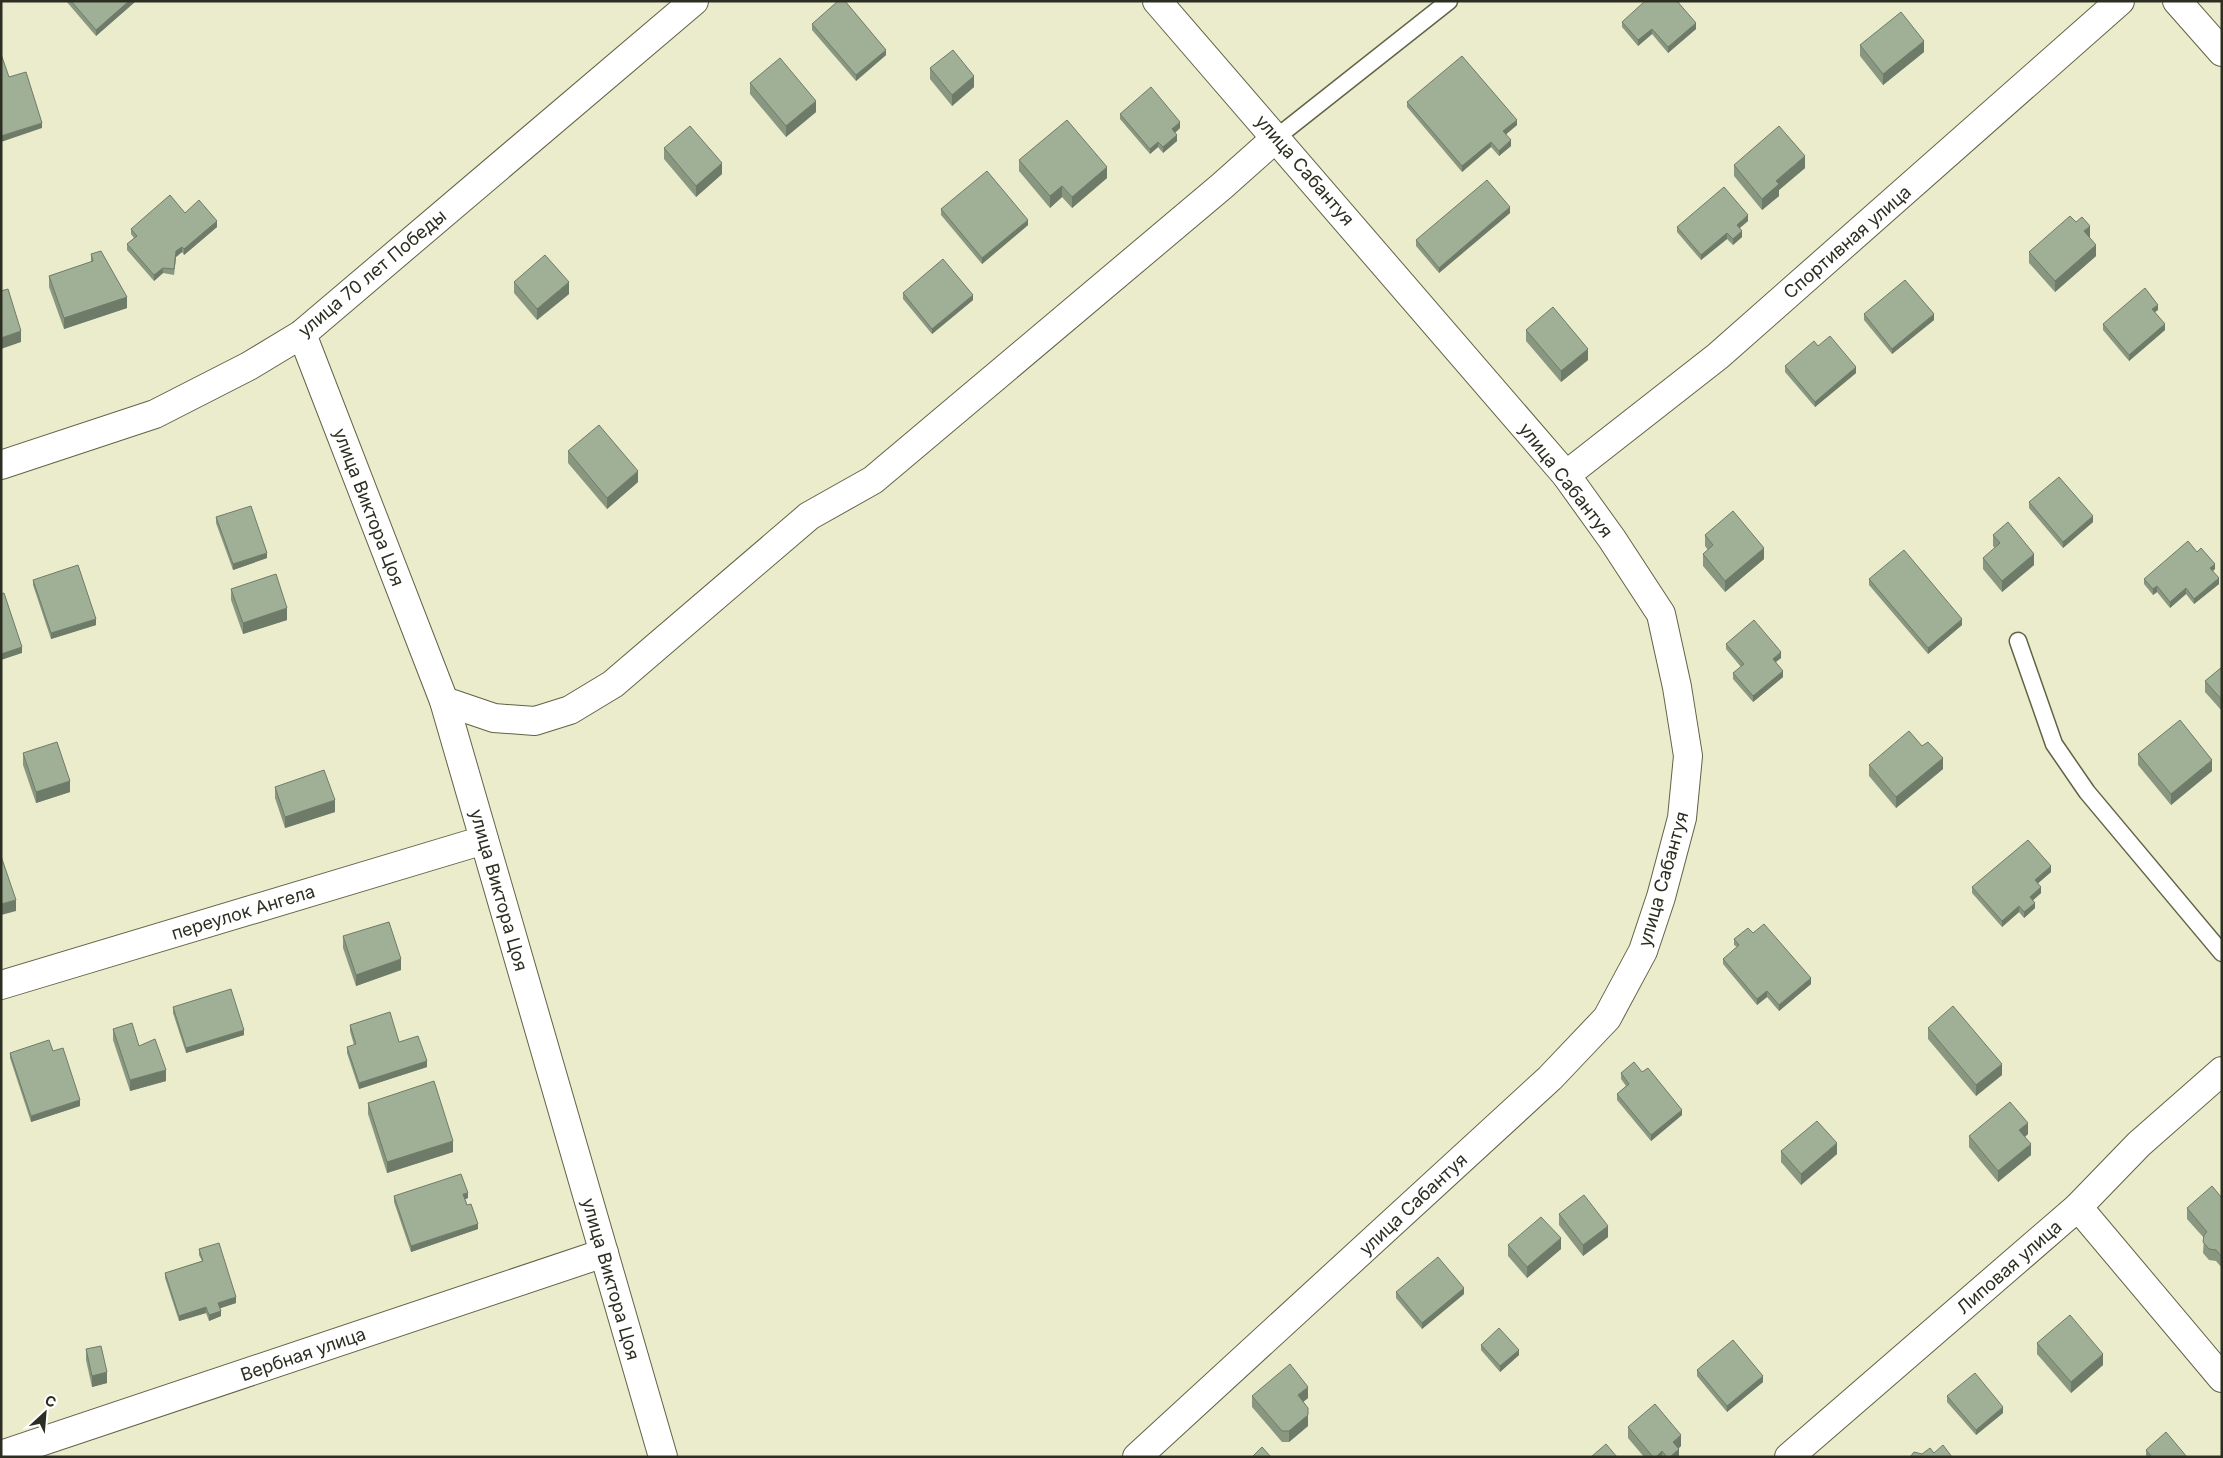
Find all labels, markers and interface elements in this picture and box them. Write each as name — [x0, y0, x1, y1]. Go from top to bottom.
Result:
street label: улица Сабантуя — [1251, 110, 1359, 230]
street label: Спортивная улица — [1779, 181, 1915, 303]
street label: улица 70 лет Победы — [294, 205, 450, 341]
street label: улица Сабантуя — [1515, 419, 1617, 541]
street label: улица Виктора Цоя — [329, 425, 409, 589]
street label: улица Виктора Цоя — [466, 807, 532, 973]
street label: улица Сабантуя — [1634, 809, 1692, 949]
street label: переулок Ангела — [169, 880, 317, 944]
street label: улица Сабантуя — [1355, 1149, 1471, 1259]
street label: улица Виктора Цоя — [578, 1196, 644, 1362]
street label: Липовая улица — [1952, 1216, 2066, 1318]
street label: Вербная улица — [238, 1323, 368, 1385]
north arrow — [20, 1388, 70, 1438]
text: С — [43, 1391, 59, 1411]

